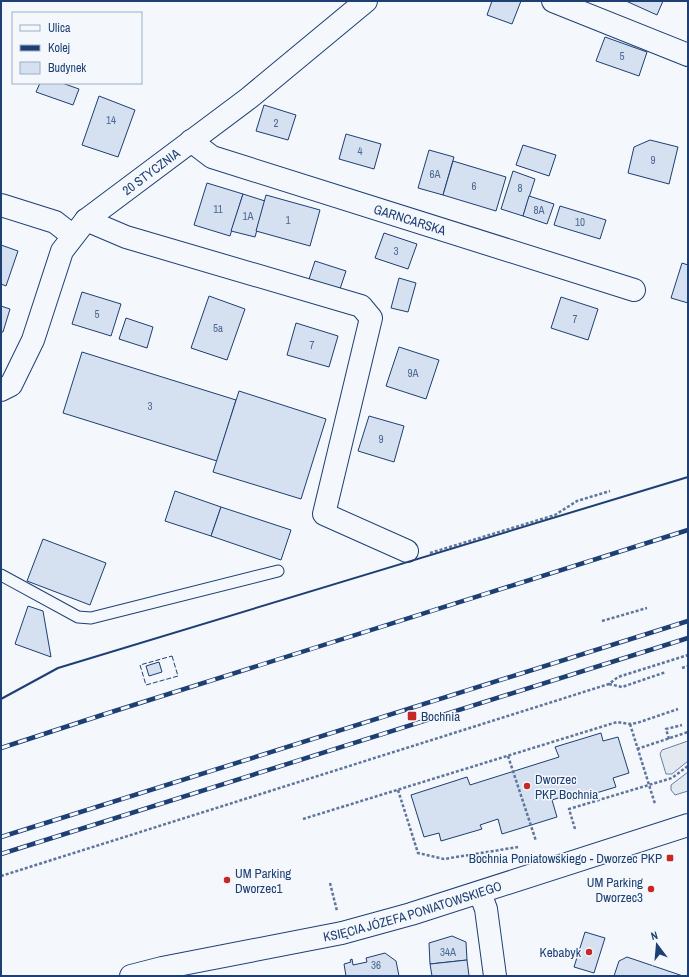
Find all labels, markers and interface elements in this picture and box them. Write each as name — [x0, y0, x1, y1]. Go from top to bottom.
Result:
legend — [12, 12, 142, 84]
text: Ulica — [48, 20, 71, 36]
text: Kolej — [48, 40, 70, 56]
house number: 5 — [619, 49, 625, 63]
text: Budynek — [48, 60, 86, 76]
house number: 14 — [106, 113, 116, 127]
house number: 2 — [273, 116, 279, 130]
street label: 20 STYCZNIA — [119, 144, 184, 199]
house number: 4 — [357, 144, 363, 158]
house number: 9 — [650, 153, 656, 167]
house number: 6A — [429, 167, 441, 181]
house number: 6 — [471, 179, 477, 193]
house number: 8 — [517, 181, 523, 195]
street label: GARNCARSKA — [372, 201, 449, 239]
house number: 11 — [213, 202, 223, 216]
house number: 8A — [533, 203, 545, 217]
house number: 1A — [242, 209, 254, 223]
house number: 1 — [285, 213, 291, 227]
house number: 10 — [575, 215, 585, 229]
house number: 3 — [393, 244, 399, 258]
house number: 5 — [94, 307, 100, 321]
house number: 7 — [572, 312, 578, 326]
house number: 5a — [213, 321, 223, 335]
house number: 7 — [309, 338, 315, 352]
house number: 9A — [407, 366, 419, 380]
house number: 3 — [147, 399, 153, 413]
house number: 9 — [378, 432, 384, 446]
place label: Bochnia — [421, 708, 460, 725]
marker: Bochnia — [406, 710, 418, 722]
place label: Dworzec PKP Bochnia — [535, 771, 598, 803]
marker: Dworzec PKP Bochnia — [522, 781, 532, 791]
place label: Bochnia Poniatowskiego - Dworzec PKP — [469, 850, 662, 867]
marker: Bochnia Poniatowskiego - Dworzec PKP — [665, 853, 675, 863]
place label: UM Parking Dworzec1 — [235, 865, 291, 897]
place label: UM Parking Dworzec3 — [587, 874, 643, 906]
marker: UM Parking Dworzec1 — [222, 875, 232, 885]
street label: KSIĘCIA JÓZEFA PONIATOWSKIEGO — [322, 877, 504, 945]
marker: UM Parking Dworzec3 — [646, 884, 656, 894]
north arrow — [637, 925, 677, 965]
text: N — [649, 928, 659, 943]
place label: Kebabyk — [540, 944, 582, 961]
house number: 34A — [440, 945, 457, 959]
marker: Kebabyk — [584, 947, 594, 957]
house number: 36 — [371, 958, 381, 972]

